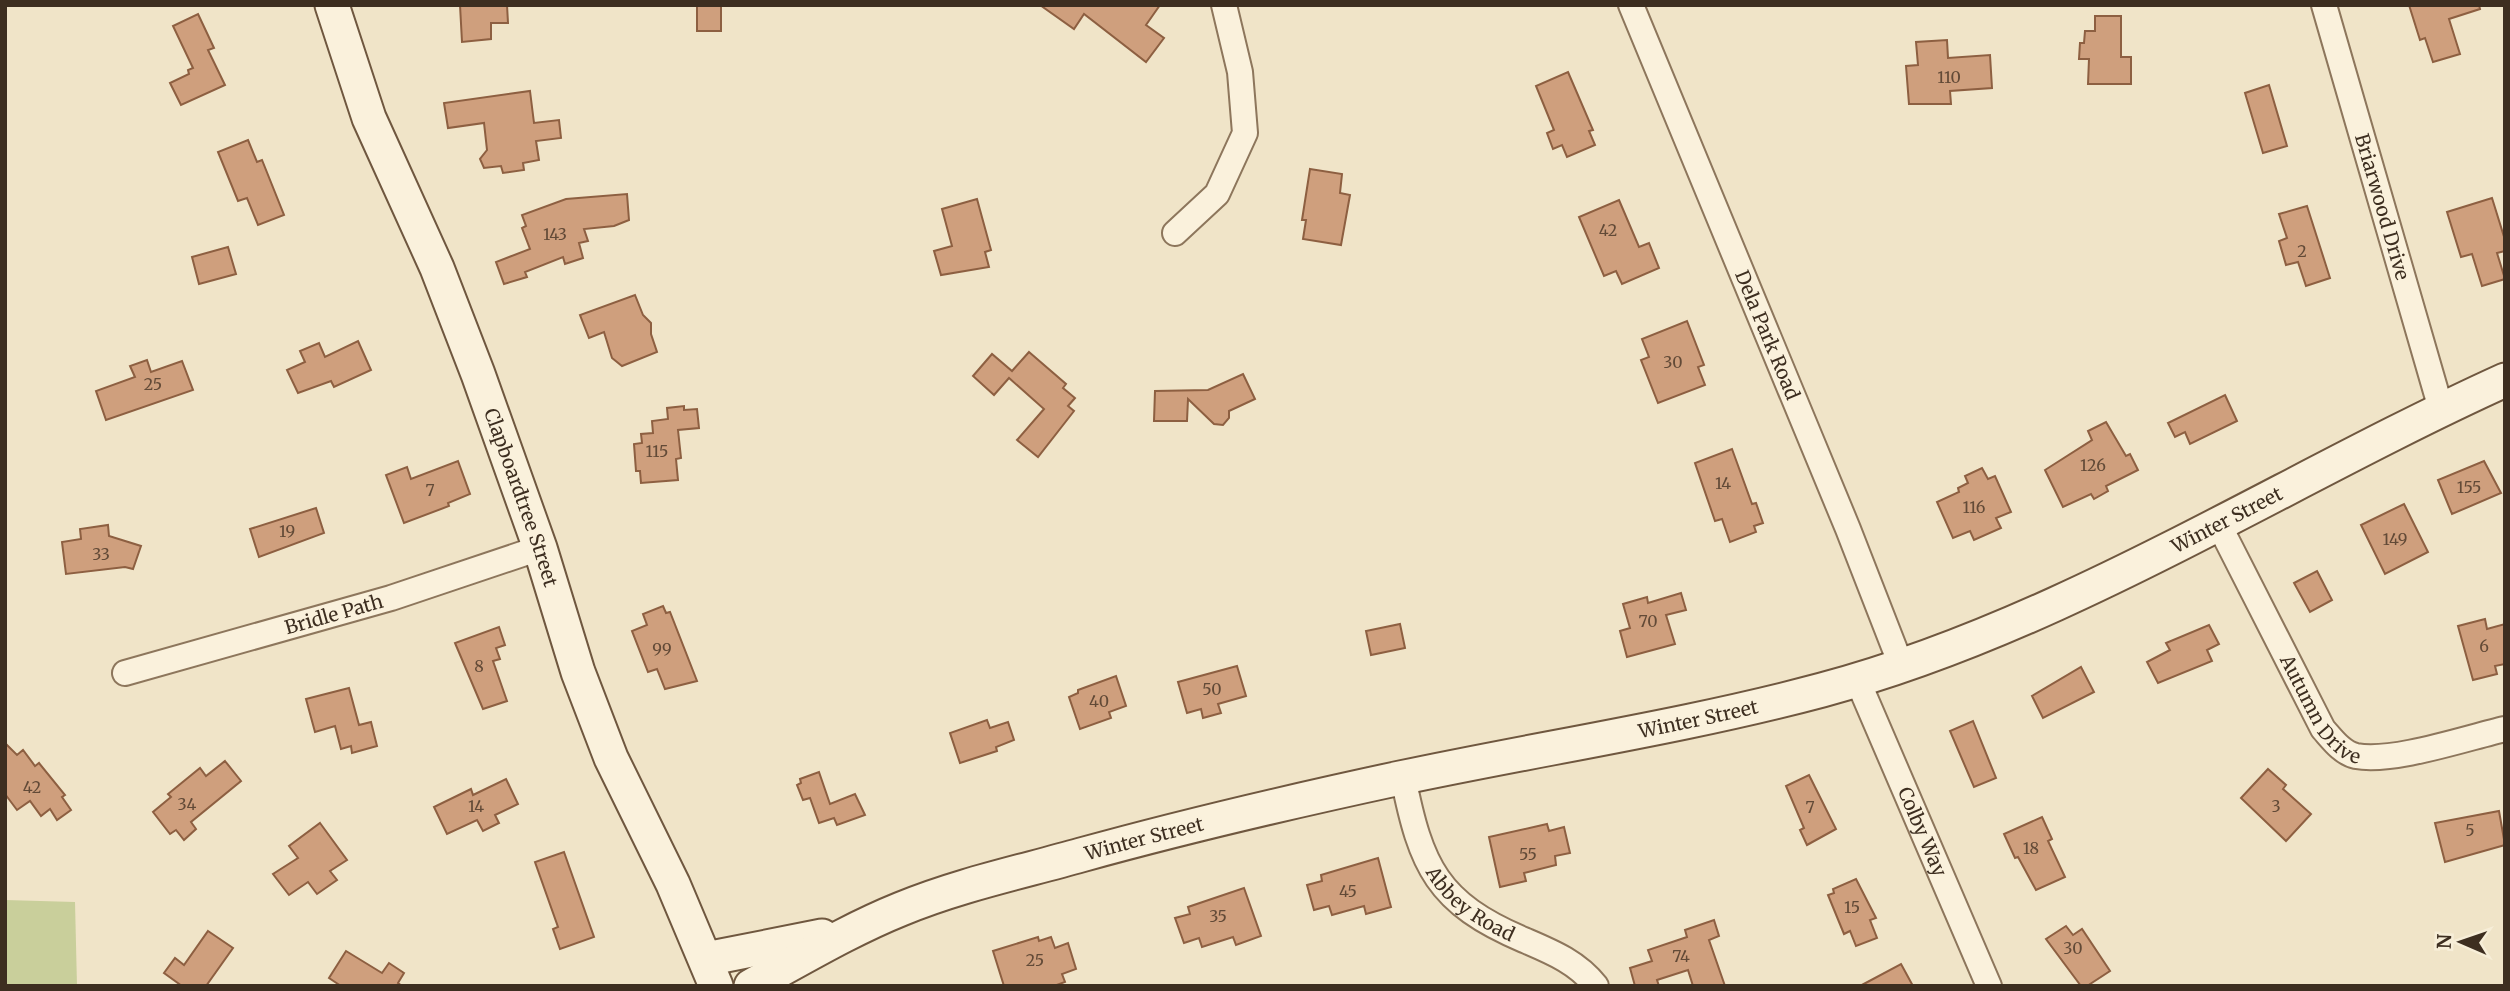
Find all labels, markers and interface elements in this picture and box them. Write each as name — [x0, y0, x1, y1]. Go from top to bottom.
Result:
house number: 110 — [1937, 67, 1961, 87]
street label: Briarwood Drive — [2350, 131, 2415, 283]
house number: 42 — [1599, 220, 1617, 240]
house number: 143 — [543, 224, 567, 244]
house number: 2 — [2297, 241, 2307, 261]
street label: Dela Park Road — [1730, 266, 1805, 403]
house number: 30 — [1663, 352, 1683, 372]
house number: 25 — [144, 374, 162, 394]
street label: Clapboardtree Street — [479, 405, 563, 590]
house number: 115 — [646, 441, 668, 461]
house number: 126 — [2080, 455, 2106, 475]
house number: 14 — [1715, 473, 1731, 493]
house number: 155 — [2457, 477, 2481, 497]
house number: 7 — [425, 480, 435, 500]
street label: Winter Street — [2166, 481, 2287, 559]
house number: 116 — [1962, 497, 1986, 517]
house number: 19 — [279, 521, 295, 541]
house number: 149 — [2383, 529, 2407, 549]
house number: 33 — [92, 544, 110, 564]
street label: Bridle Path — [282, 589, 386, 639]
house number: 70 — [1639, 611, 1658, 631]
house number: 6 — [2479, 636, 2489, 656]
house number: 99 — [652, 639, 672, 659]
street label: Autumn Drive — [2275, 650, 2363, 769]
house number: 8 — [474, 656, 484, 676]
house number: 50 — [1202, 679, 1222, 699]
house number: 40 — [1089, 691, 1109, 711]
street label: Winter Street — [1635, 694, 1761, 743]
house number: 42 — [23, 777, 41, 797]
street label: Colby Way — [1893, 783, 1952, 880]
house number: 34 — [178, 794, 197, 814]
house number: 14 — [468, 796, 484, 816]
house number: 3 — [2271, 796, 2281, 816]
house number: 7 — [1805, 797, 1815, 817]
street label: Winter Street — [1081, 811, 1206, 866]
house number: 5 — [2465, 820, 2475, 840]
house number: 18 — [2023, 838, 2039, 858]
house number: 55 — [1519, 844, 1537, 864]
street label: Abbey Road — [1421, 861, 1519, 946]
house number: 45 — [1339, 881, 1357, 901]
house number: 15 — [1844, 897, 1860, 917]
house number: 35 — [1209, 906, 1227, 926]
north arrow — [2426, 907, 2496, 977]
text: N — [2432, 933, 2456, 949]
house number: 30 — [2063, 938, 2083, 958]
house number: 74 — [1672, 946, 1690, 966]
house number: 25 — [1026, 950, 1044, 970]

